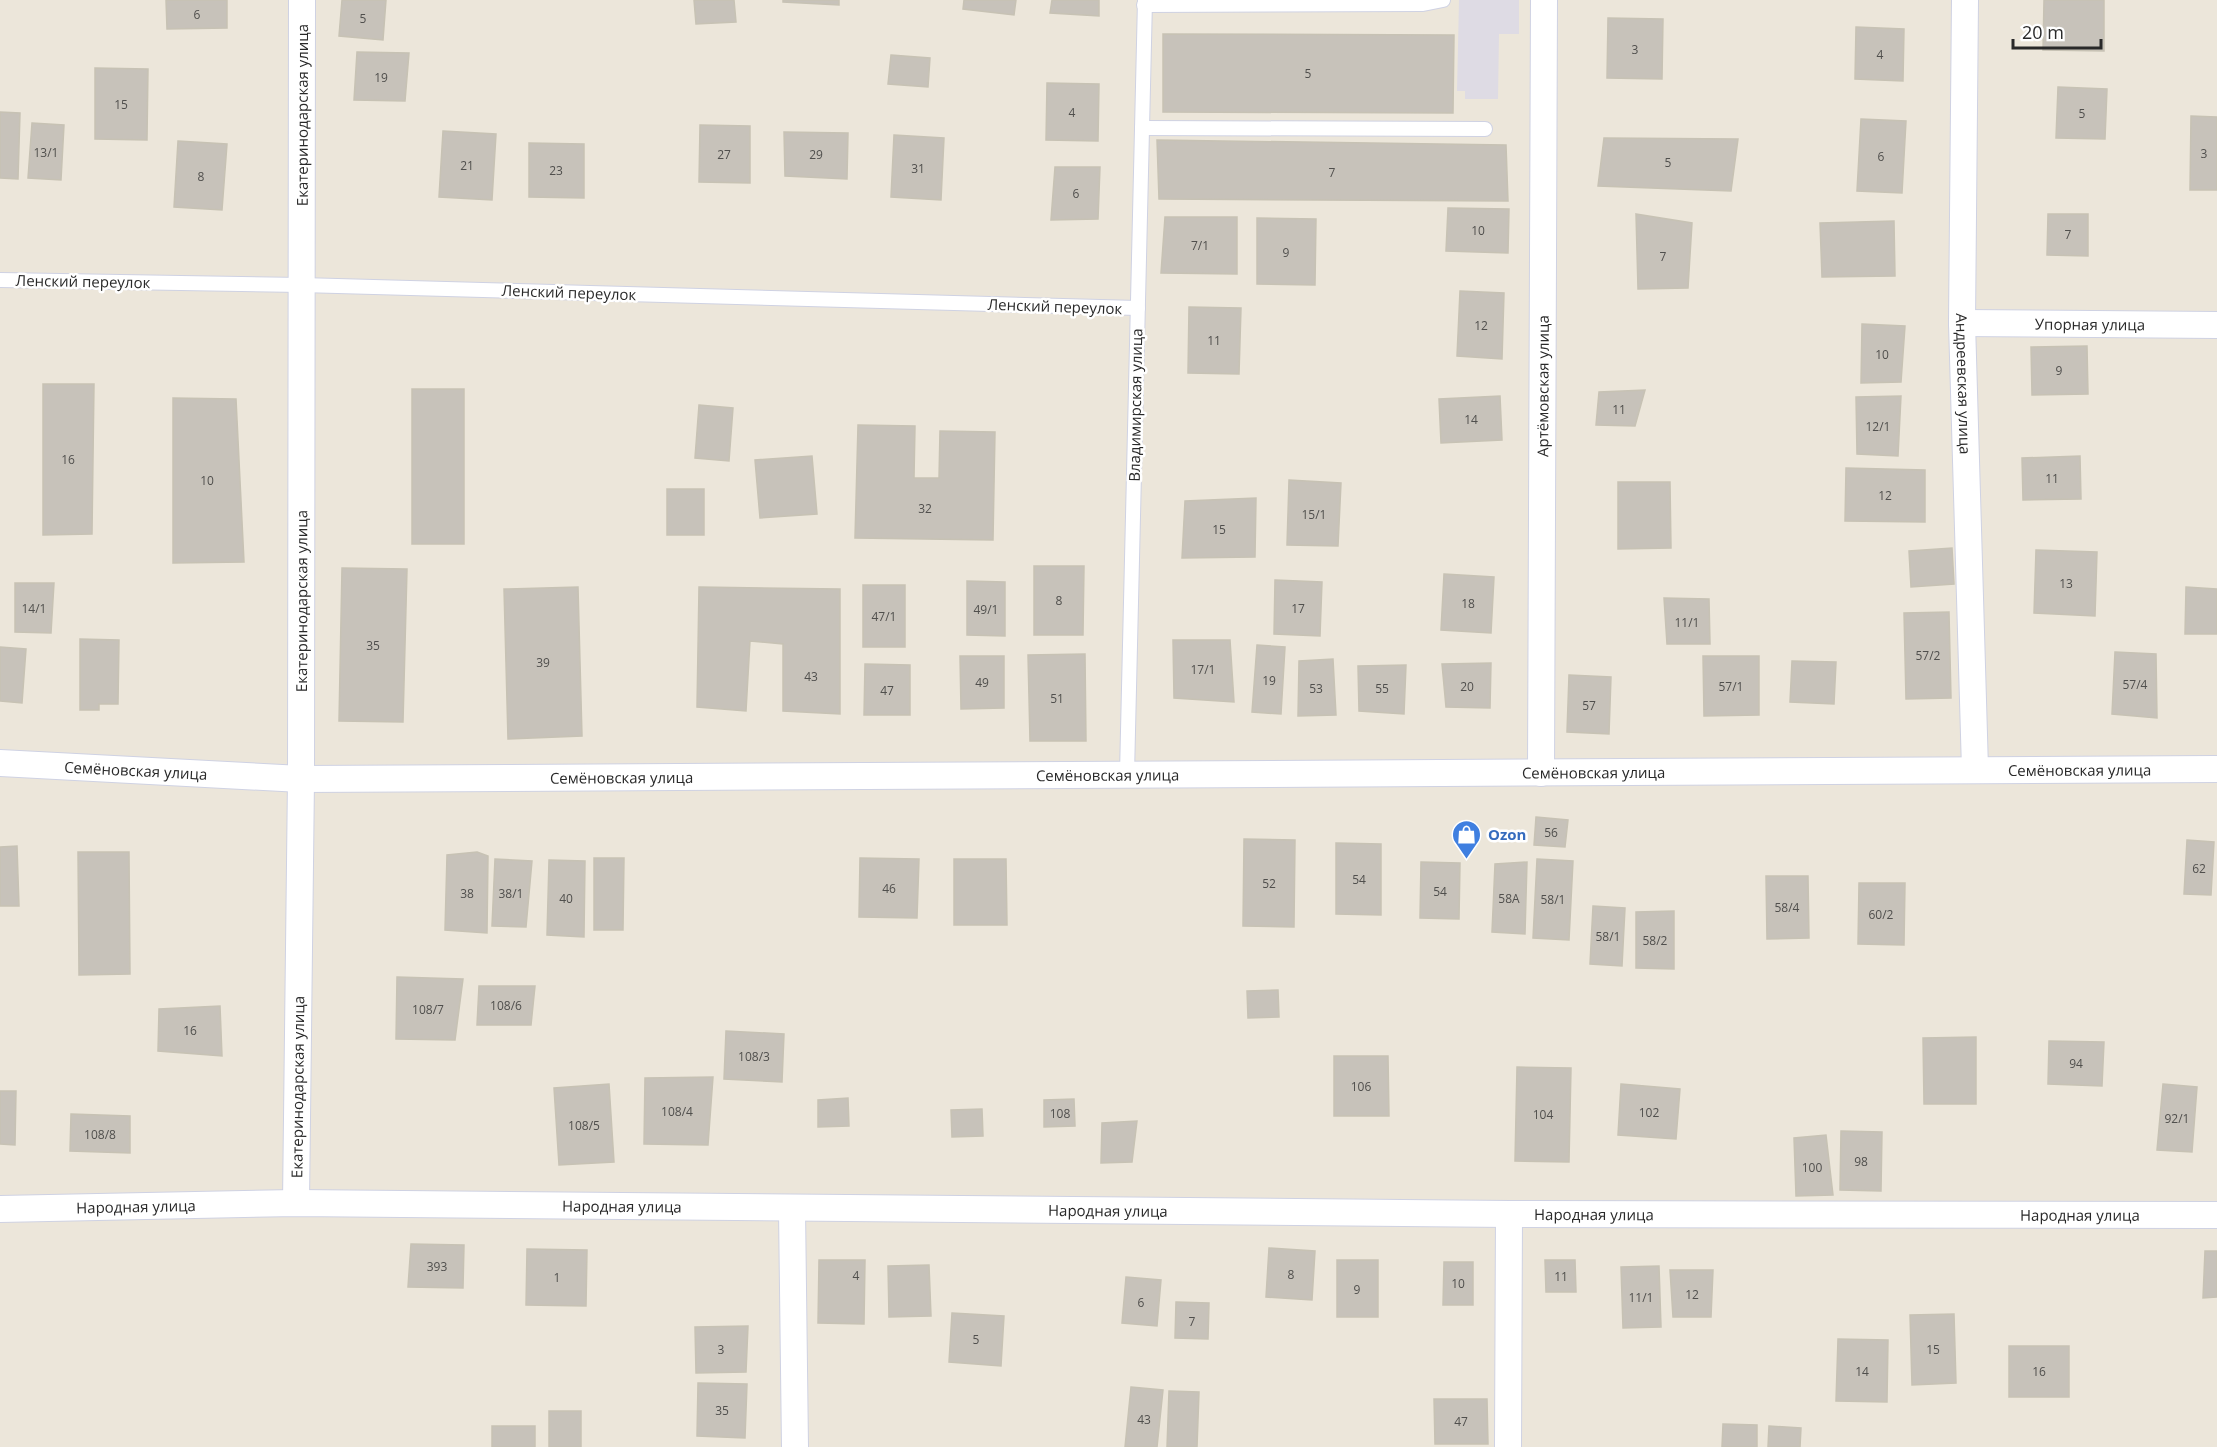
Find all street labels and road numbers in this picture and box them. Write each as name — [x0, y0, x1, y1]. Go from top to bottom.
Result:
street label: Екатеринодарская улица — [292, 24, 312, 206]
street label: Ленский переулок — [16, 270, 151, 292]
street label: Ленский переулок — [501, 280, 637, 304]
street label: Ленский переулок — [987, 294, 1123, 318]
street label: Андреевская улица — [1952, 313, 1976, 455]
street label: Упорная улица — [2035, 314, 2145, 334]
street label: Артёмовская улица — [1532, 315, 1553, 457]
street label: Владимирская улица — [1124, 328, 1146, 482]
street label: Екатеринодарская улица — [291, 510, 311, 692]
street label: Семёновская улица — [64, 756, 208, 784]
street label: Семёновская улица — [2008, 759, 2151, 780]
street label: Семёновская улица — [1522, 762, 1665, 783]
street label: Семёновская улица — [1036, 764, 1179, 785]
street label: Семёновская улица — [550, 767, 693, 788]
street label: Екатеринодарская улица — [286, 996, 308, 1178]
street label: Народная улица — [76, 1195, 196, 1217]
street label: Народная улица — [562, 1195, 682, 1216]
street label: Народная улица — [1048, 1200, 1168, 1221]
street label: Народная улица — [1534, 1204, 1654, 1224]
street label: Народная улица — [2020, 1205, 2140, 1225]

